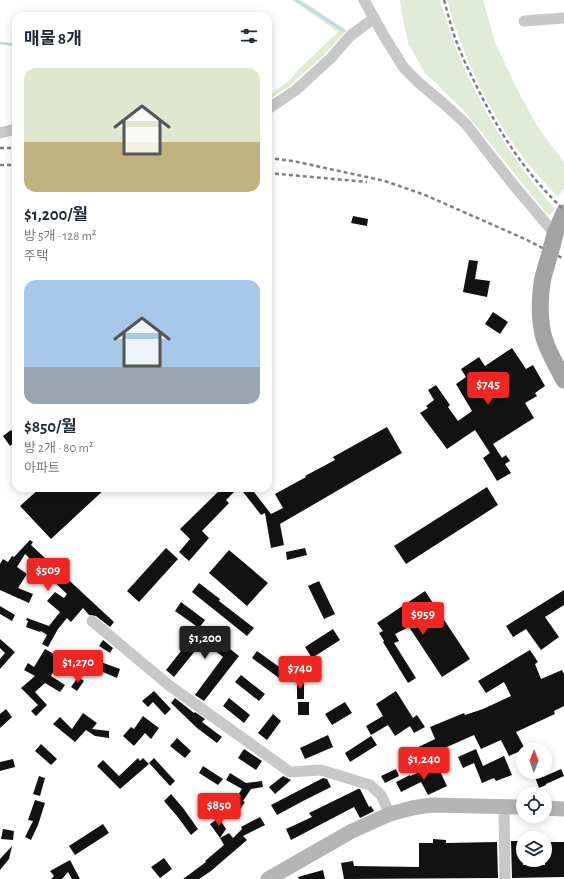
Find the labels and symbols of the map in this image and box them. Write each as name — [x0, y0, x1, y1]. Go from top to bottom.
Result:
pin: $745 — [464, 372, 512, 406]
pin: $509 — [24, 558, 72, 592]
pin: $959 — [399, 602, 447, 636]
pin: $1,200 — [172, 626, 238, 660]
pin: $1,270 — [45, 650, 111, 684]
pin: $740 — [276, 656, 324, 690]
north arrow — [516, 743, 552, 779]
pin: $1,240 — [391, 747, 457, 781]
pin: $850 — [195, 793, 243, 827]

